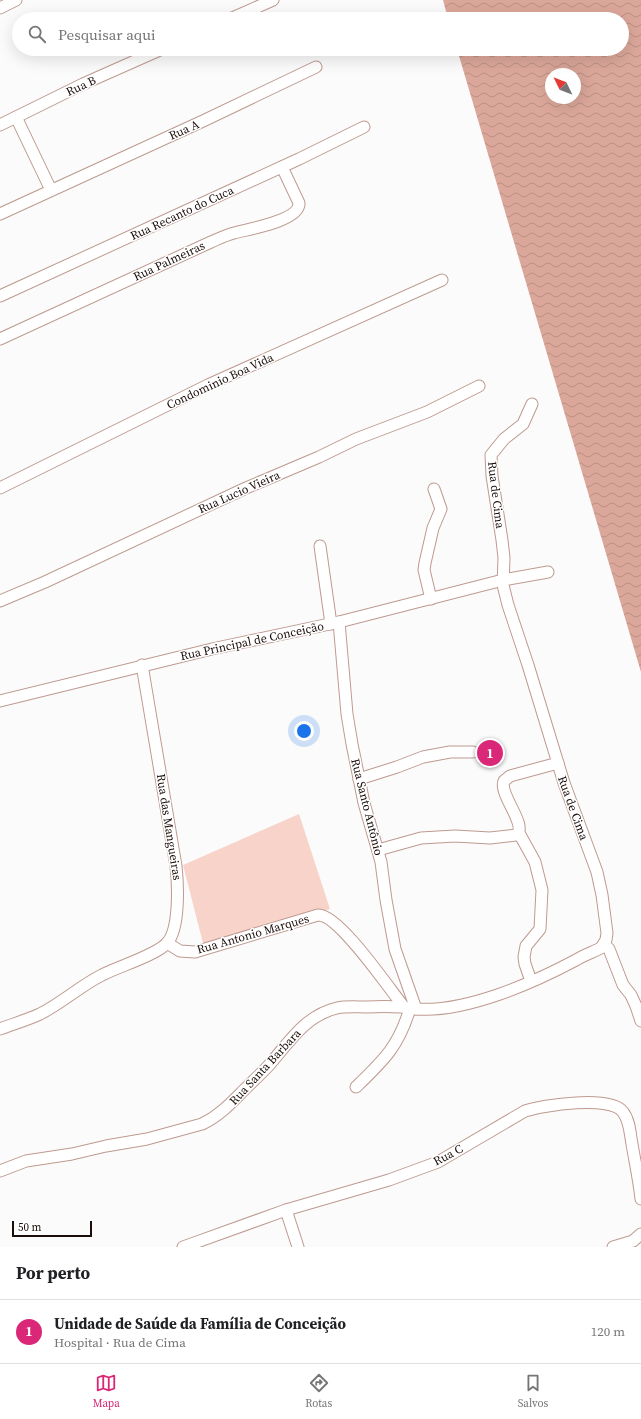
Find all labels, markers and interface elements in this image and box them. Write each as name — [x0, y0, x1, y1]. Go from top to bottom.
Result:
search box — [12, 12, 629, 56]
icon: search — [26, 23, 48, 45]
text: Pesquisar aqui — [58, 24, 155, 45]
north arrow — [545, 68, 581, 104]
street label: Rua B — [64, 72, 99, 100]
street label: Rua A — [166, 116, 202, 144]
street label: Rua Recanto do Cuca — [128, 182, 237, 244]
street label: Rua Palmeiras — [131, 237, 207, 285]
street label: Condominio Boa Vida — [164, 349, 277, 413]
street label: Rua de Cima — [484, 461, 508, 530]
street label: Rua Lucio Vieira — [196, 466, 283, 517]
street label: Rua Principal de Conceição — [179, 618, 326, 664]
your location — [294, 721, 314, 741]
pin: 1 — [477, 738, 503, 768]
street label: Rua Santo Antônio — [347, 757, 387, 858]
street label: Rua das Mangueiras — [153, 773, 185, 881]
street label: Rua de Cima — [554, 774, 592, 843]
street label: Rua Antonio Marques — [195, 910, 311, 958]
street label: Rua Santa Barbara — [226, 1025, 305, 1108]
street label: Rua C — [430, 1140, 466, 1169]
scale bar — [12, 1219, 92, 1238]
text: 50 m — [18, 1220, 41, 1235]
text: Por perto — [16, 1261, 90, 1285]
text: Unidade de Saúde da Família de Conceição — [54, 1313, 346, 1334]
text: 1 — [25, 1323, 33, 1340]
text: 120 m — [591, 1323, 625, 1340]
text: Hospital · Rua de Cima — [54, 1334, 186, 1351]
tab: Mapa — [93, 1372, 120, 1411]
tab: Rotas — [305, 1372, 332, 1411]
tab: Salvos — [518, 1372, 548, 1411]

